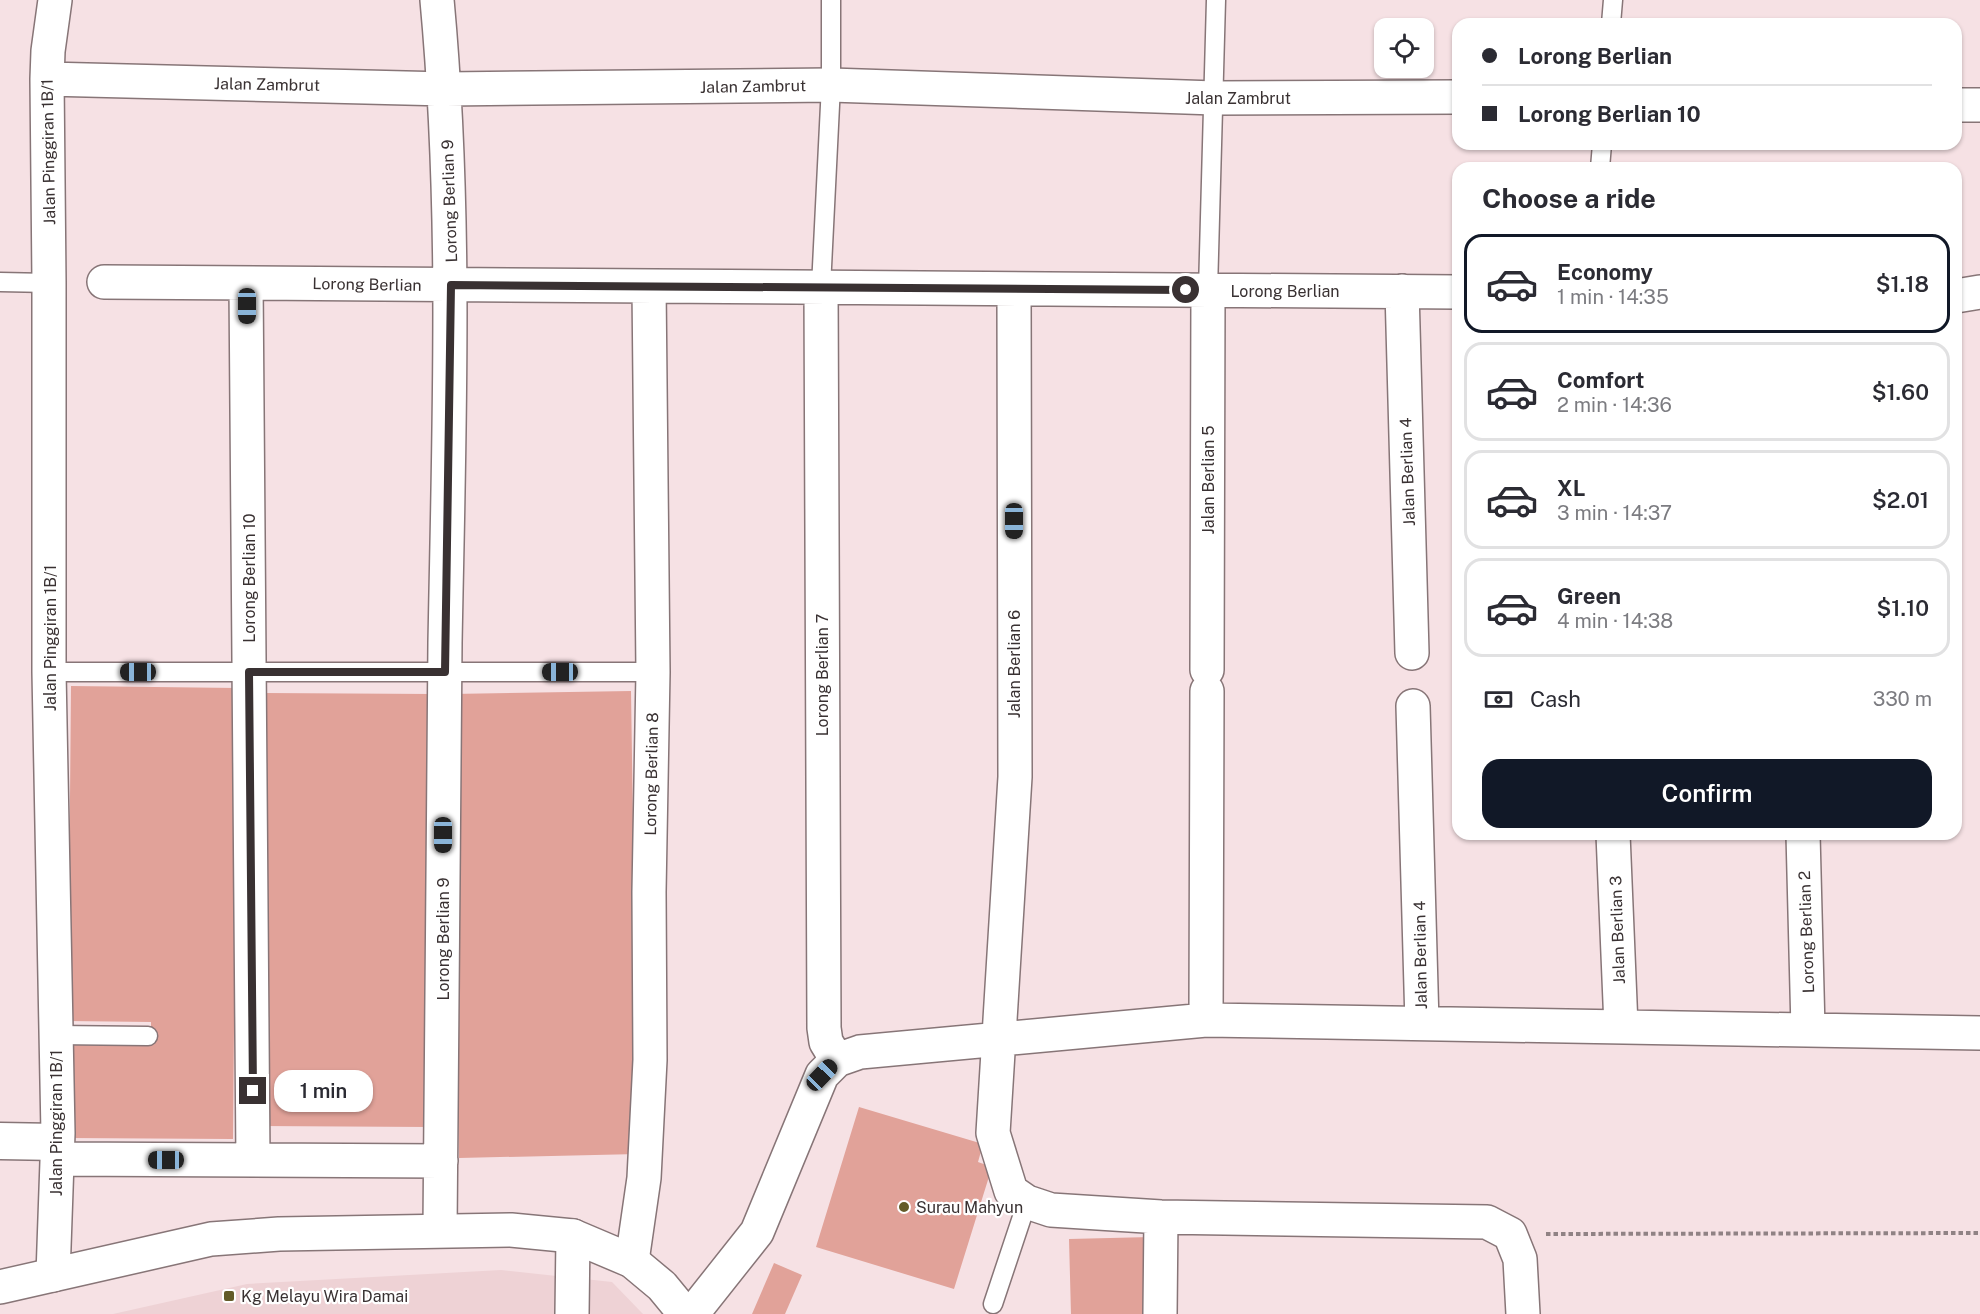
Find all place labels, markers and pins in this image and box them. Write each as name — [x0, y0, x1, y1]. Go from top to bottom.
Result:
place label: Surau Mahyun — [916, 1198, 1023, 1217]
marker: Surau Mahyun — [897, 1200, 911, 1214]
place label: Kg Melayu Wira Damai — [241, 1287, 408, 1306]
marker: Kg Melayu Wira Damai — [222, 1289, 236, 1303]

